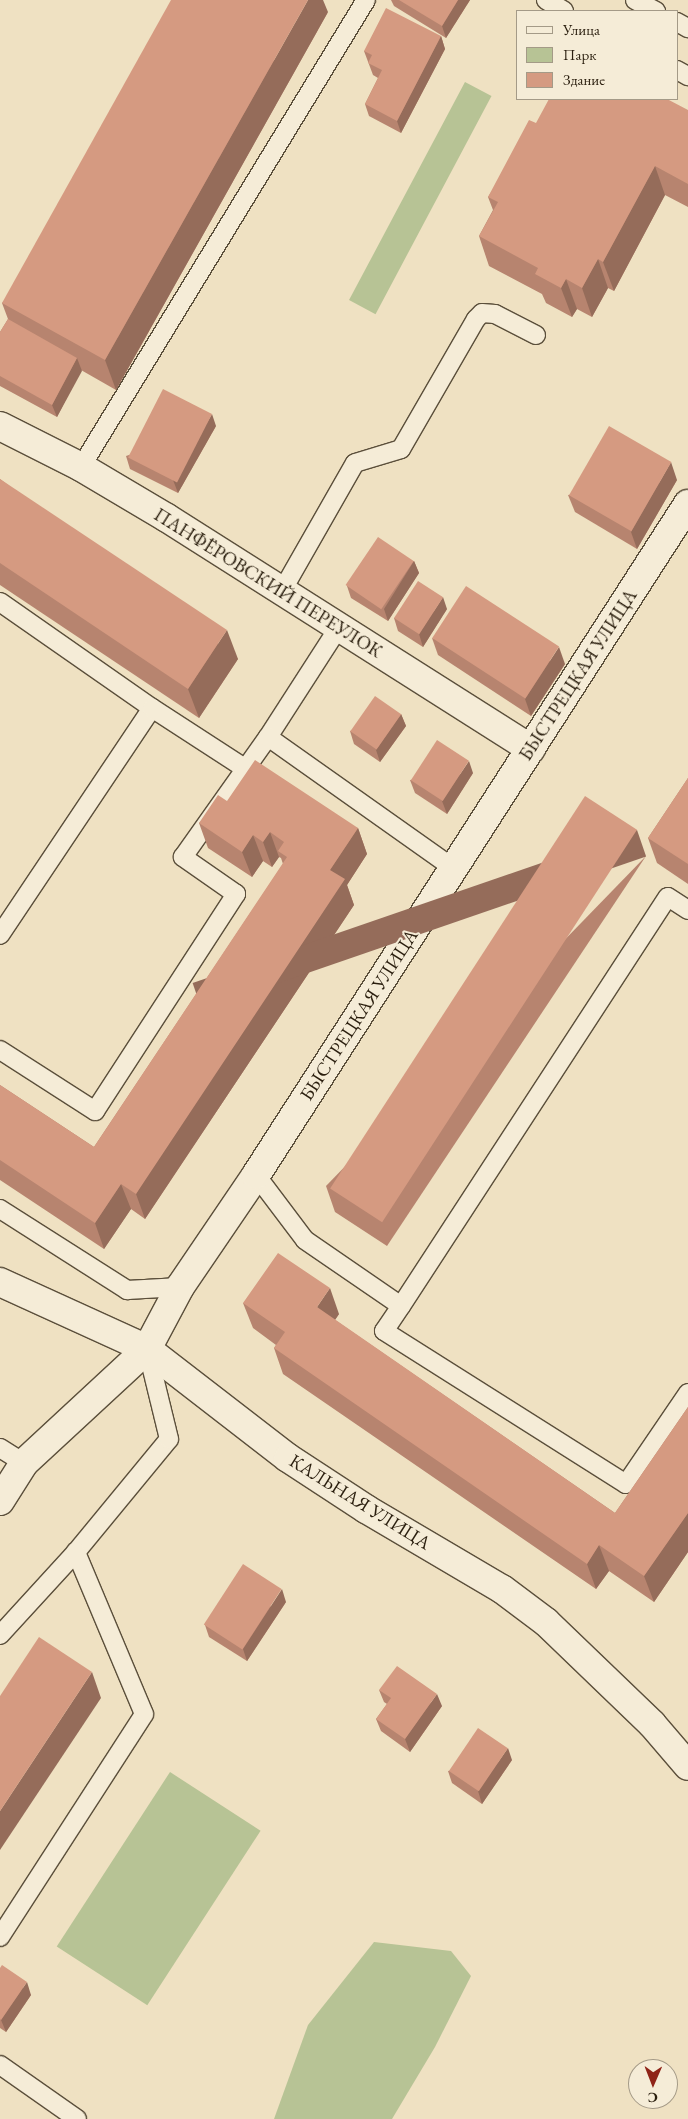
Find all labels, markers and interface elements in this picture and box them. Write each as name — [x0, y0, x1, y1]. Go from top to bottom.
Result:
legend — [516, 10, 678, 100]
text: Улица — [563, 20, 600, 39]
text: Парк — [563, 45, 596, 64]
text: Здание — [563, 70, 605, 89]
street label: ПАНФЁРОВСКИЙ ПЕРЕУЛОК — [150, 503, 386, 663]
street label: БЫСТРЕЦКАЯ УЛИЦА — [514, 585, 642, 765]
street label: БЫСТРЕЦКАЯ УЛИЦА — [295, 925, 423, 1105]
street label: КАЛЬНАЯ УЛИЦА — [285, 1449, 435, 1555]
north arrow — [628, 2059, 678, 2109]
text: С — [648, 2089, 658, 2107]

